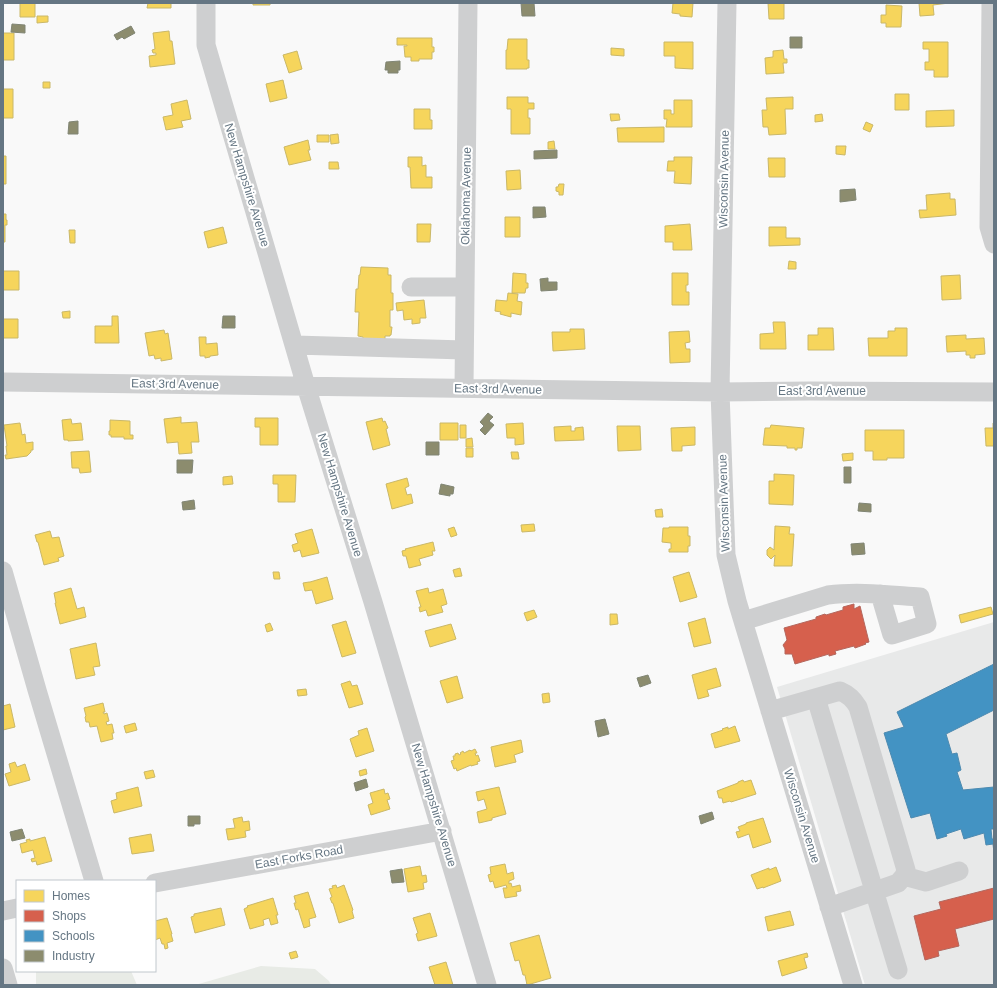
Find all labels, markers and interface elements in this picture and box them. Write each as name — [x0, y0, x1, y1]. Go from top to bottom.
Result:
street label: New Hampshire Avenue — [222, 122, 273, 249]
street label: Wisconsin Avenue — [716, 130, 732, 228]
street label: Oklahoma Avenue — [458, 147, 474, 245]
street label: East 3rd Avenue — [131, 376, 219, 392]
street label: East 3rd Avenue — [454, 381, 542, 397]
street label: East 3rd Avenue — [778, 384, 866, 398]
street label: New Hampshire Avenue — [315, 432, 366, 559]
street label: Wisconsin Avenue — [715, 454, 733, 552]
street label: New Hampshire Avenue — [409, 742, 460, 869]
street label: Wisconsin Avenue — [781, 767, 823, 865]
street label: East Forks Road — [254, 842, 344, 872]
legend — [16, 880, 156, 972]
text: Homes — [52, 889, 90, 903]
text: Shops — [52, 909, 86, 923]
text: Schools — [52, 929, 95, 943]
text: Industry — [52, 949, 95, 963]

